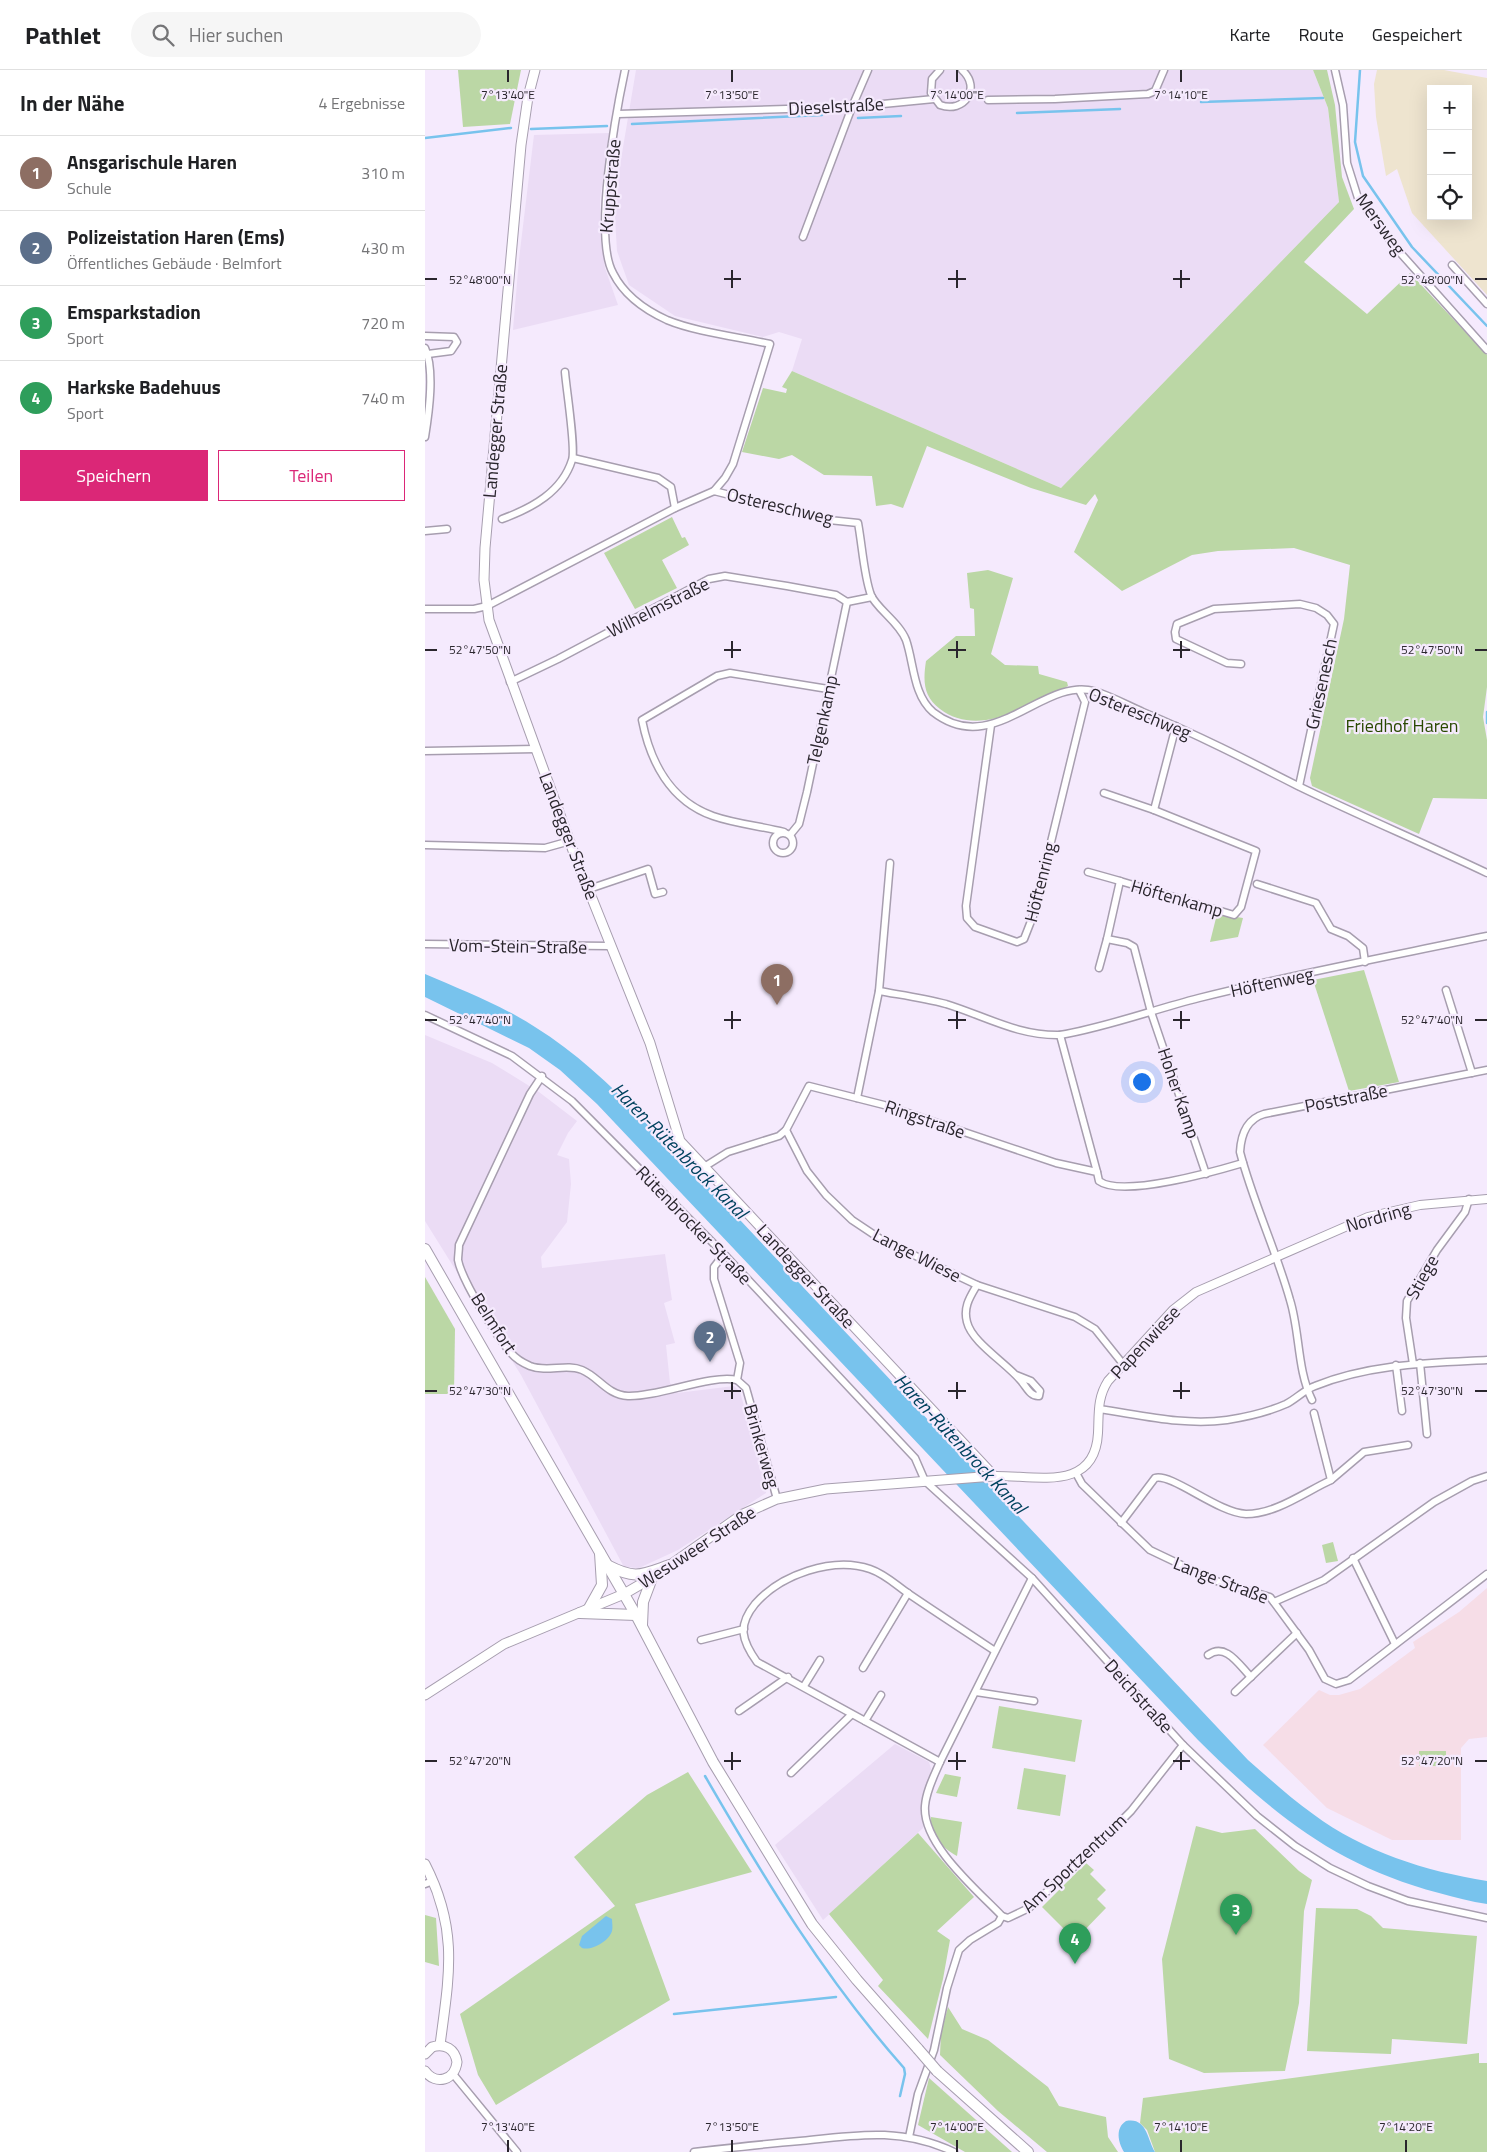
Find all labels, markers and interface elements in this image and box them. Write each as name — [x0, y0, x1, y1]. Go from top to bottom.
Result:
search box — [131, 12, 481, 57]
text: Pathlet — [25, 17, 101, 53]
text: Hier suchen — [189, 20, 283, 49]
icon: search — [149, 21, 177, 49]
text: Karte — [1229, 21, 1270, 48]
text: Route — [1298, 21, 1344, 48]
text: Gespeichert — [1372, 21, 1462, 48]
text: 7°13'40"E — [481, 85, 535, 104]
text: 7°13'50"E — [705, 85, 759, 104]
text: 7°14'00"E — [930, 85, 984, 104]
text: 7°14'10"E — [1154, 85, 1208, 104]
map controls — [1427, 85, 1472, 220]
button: + — [1427, 85, 1472, 130]
text: In der Nähe — [20, 87, 125, 119]
street label: Dieselstraße — [788, 90, 884, 122]
text: 4 Ergebnisse — [318, 91, 405, 115]
button: − — [1427, 130, 1472, 175]
street label: Kruppstraße — [592, 138, 628, 234]
text: Ansgarischule Haren — [67, 147, 237, 176]
text: 1 — [32, 161, 40, 185]
text: 310 m — [361, 161, 405, 185]
button: locate — [1427, 175, 1472, 220]
text: Schule — [67, 176, 112, 200]
street label: Mersweg — [1349, 187, 1413, 261]
text: Polizeistation Haren (Ems) — [67, 222, 285, 251]
text: 2 — [32, 236, 40, 260]
text: 430 m — [361, 236, 405, 260]
text: Öffentliches Gebäude · Belmfort — [67, 251, 282, 275]
text: 52°48'00"N — [449, 270, 511, 289]
text: 52°48'00"N — [1401, 270, 1463, 289]
text: Emsparkstadion — [67, 297, 201, 326]
text: 3 — [32, 311, 40, 335]
text: 720 m — [361, 311, 405, 335]
text: Sport — [67, 326, 104, 350]
street label: Landegger Straße — [476, 363, 514, 499]
text: Harkske Badehuus — [67, 372, 221, 401]
text: 4 — [32, 386, 40, 410]
text: 740 m — [361, 386, 405, 410]
text: Sport — [67, 401, 104, 425]
button: Speichern — [20, 450, 208, 501]
button: Teilen — [218, 450, 405, 501]
street label: Ostereschweg — [724, 481, 836, 531]
street label: Wilhelmstraße — [602, 570, 714, 644]
street label: Griesenesch — [1298, 636, 1344, 732]
text: 52°47'50"N — [449, 640, 511, 659]
text: 52°47'50"N — [1401, 640, 1463, 659]
street label: Telgenkamp — [799, 673, 845, 767]
street label: Ostereschweg — [1085, 680, 1195, 746]
park label: Friedhof Haren — [1346, 712, 1458, 739]
street label: Landegger Straße — [532, 768, 606, 904]
street label: Höftenring — [1017, 839, 1063, 925]
street label: Höftenkamp — [1128, 872, 1226, 924]
street label: Vom-Stein-Straße — [449, 931, 587, 961]
street label: Höftenweg — [1228, 960, 1316, 1004]
pin: 1 — [761, 964, 793, 1005]
text: 52°47'40"N — [449, 1010, 511, 1029]
text: 52°47'40"N — [1401, 1010, 1463, 1029]
street label: Hoher Kamp — [1151, 1044, 1207, 1142]
your location — [1129, 1069, 1155, 1095]
water label: Haren-Rütenbrock Kanal — [605, 1075, 756, 1226]
street label: Poststraße — [1302, 1077, 1390, 1119]
street label: Ringstraße — [881, 1093, 969, 1145]
street label: Rütenbrocker Straße — [630, 1159, 758, 1291]
street label: Nordring — [1342, 1195, 1414, 1239]
street label: Landegger Straße — [750, 1218, 862, 1334]
street label: Lange Wiese — [868, 1221, 966, 1289]
street label: Stiege — [1399, 1250, 1445, 1304]
street label: Belmfort — [464, 1287, 524, 1359]
street label: Papenwiese — [1104, 1299, 1186, 1385]
pin: 2 — [694, 1321, 726, 1362]
water label: Haren-Rütenbrock Kanal — [888, 1366, 1035, 1521]
text: 52°47'30"N — [449, 1381, 511, 1400]
text: 52°47'30"N — [1401, 1381, 1463, 1400]
street label: Brinkerweg — [737, 1401, 787, 1491]
street label: Wesuweer Straße — [633, 1499, 761, 1595]
street label: Lange Straße — [1169, 1549, 1273, 1611]
street label: Deichstraße — [1098, 1653, 1180, 1739]
text: 52°47'20"N — [449, 1751, 511, 1770]
text: 52°47'20"N — [1401, 1751, 1463, 1770]
street label: Am Sportzentrum — [1015, 1807, 1133, 1919]
pin: 3 — [1220, 1894, 1252, 1935]
pin: 4 — [1059, 1923, 1091, 1964]
text: 7°13'40"E — [481, 2117, 535, 2136]
text: 7°13'50"E — [705, 2117, 759, 2136]
text: 7°14'00"E — [930, 2117, 984, 2136]
text: 7°14'10"E — [1154, 2117, 1208, 2136]
text: 7°14'20"E — [1379, 2117, 1433, 2136]

